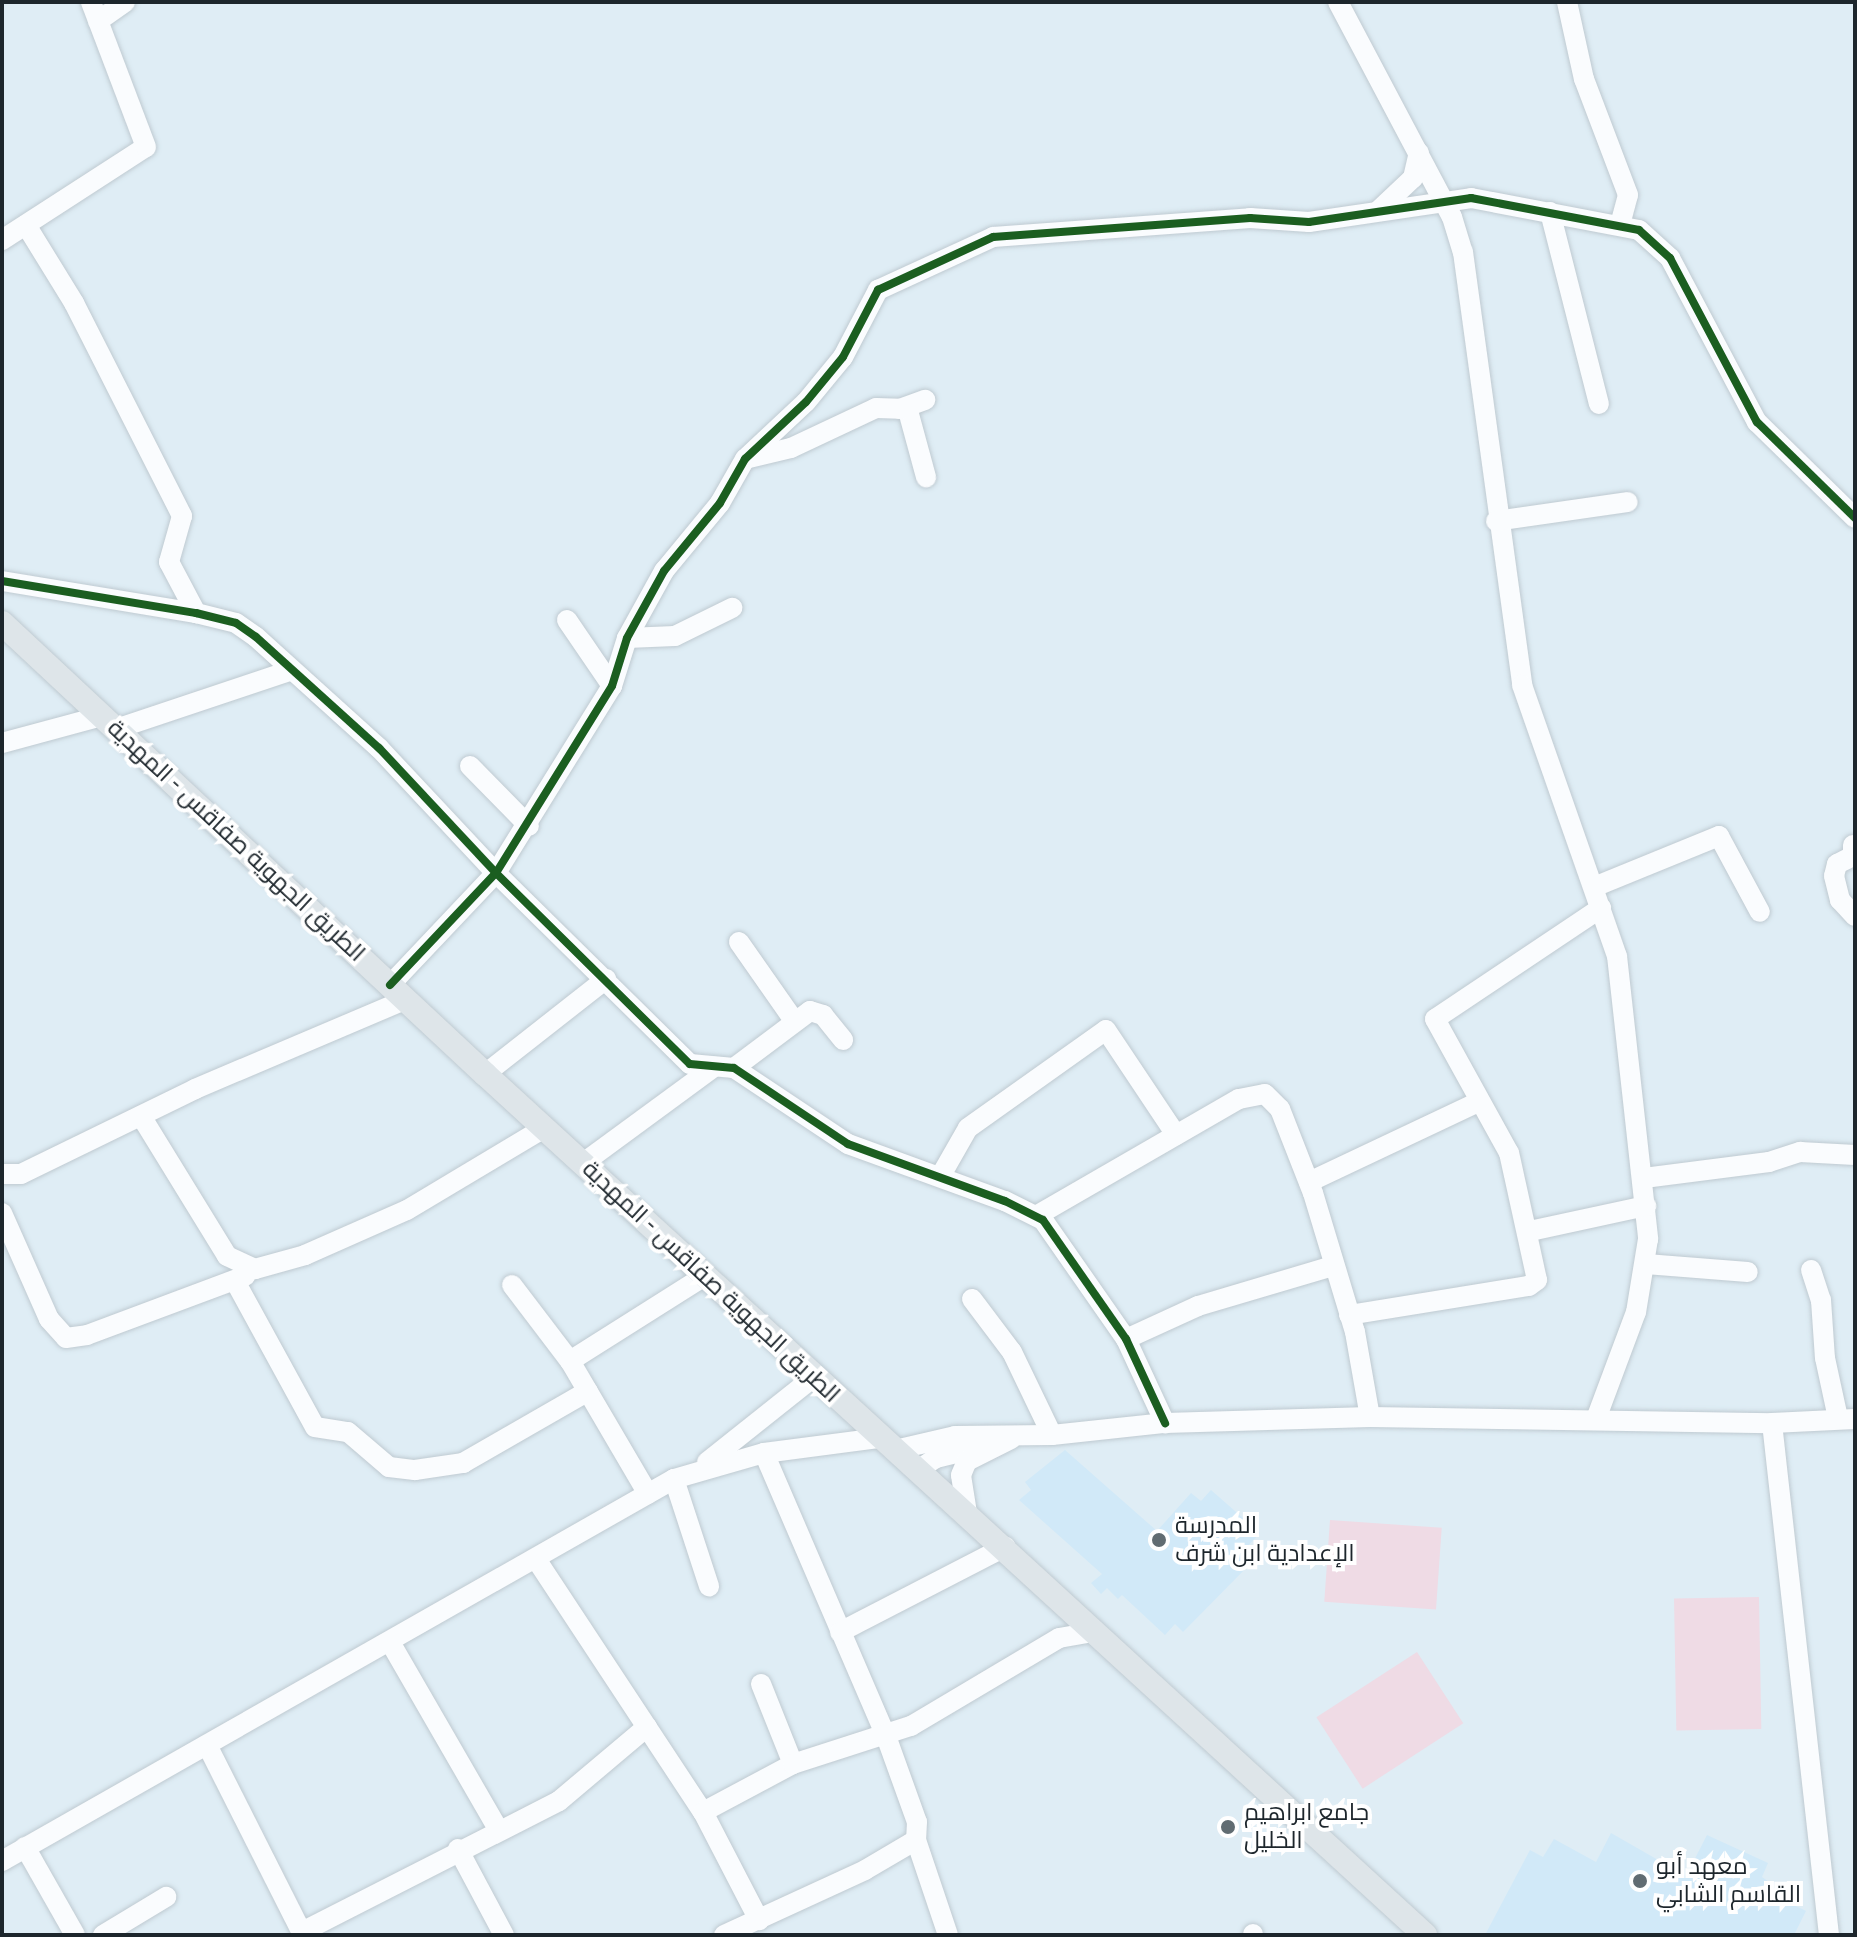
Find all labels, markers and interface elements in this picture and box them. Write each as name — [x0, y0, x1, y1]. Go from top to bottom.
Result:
street label: الطريق الجهوية صفاقس - المهدية — [101, 714, 371, 968]
street label: الطريق الجهوية صفاقس - المهدية — [576, 1155, 846, 1409]
place label: المدرسة الإعدادية ابن شرف — [1175, 1512, 1355, 1568]
marker: المدرسة الإعدادية ابن شرف — [1150, 1531, 1168, 1549]
place label: جامع ابراهيم الخليل — [1244, 1799, 1369, 1855]
marker: جامع ابراهيم الخليل — [1219, 1818, 1237, 1836]
place label: معهد أبو القاسم الشابي — [1656, 1853, 1801, 1909]
marker: معهد أبو القاسم الشابي — [1631, 1872, 1649, 1890]

